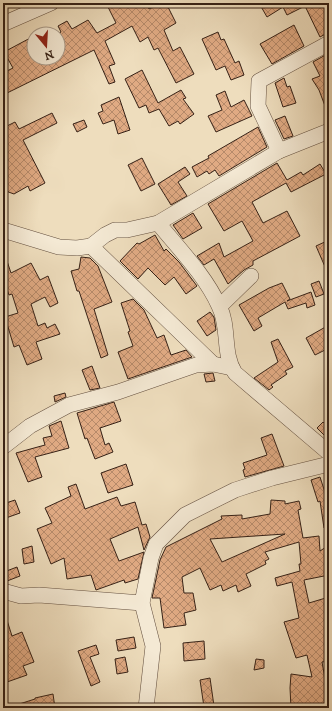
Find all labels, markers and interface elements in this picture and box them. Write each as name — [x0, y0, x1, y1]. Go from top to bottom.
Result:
north arrow — [26, 26, 66, 66]
text: N — [42, 47, 55, 63]

